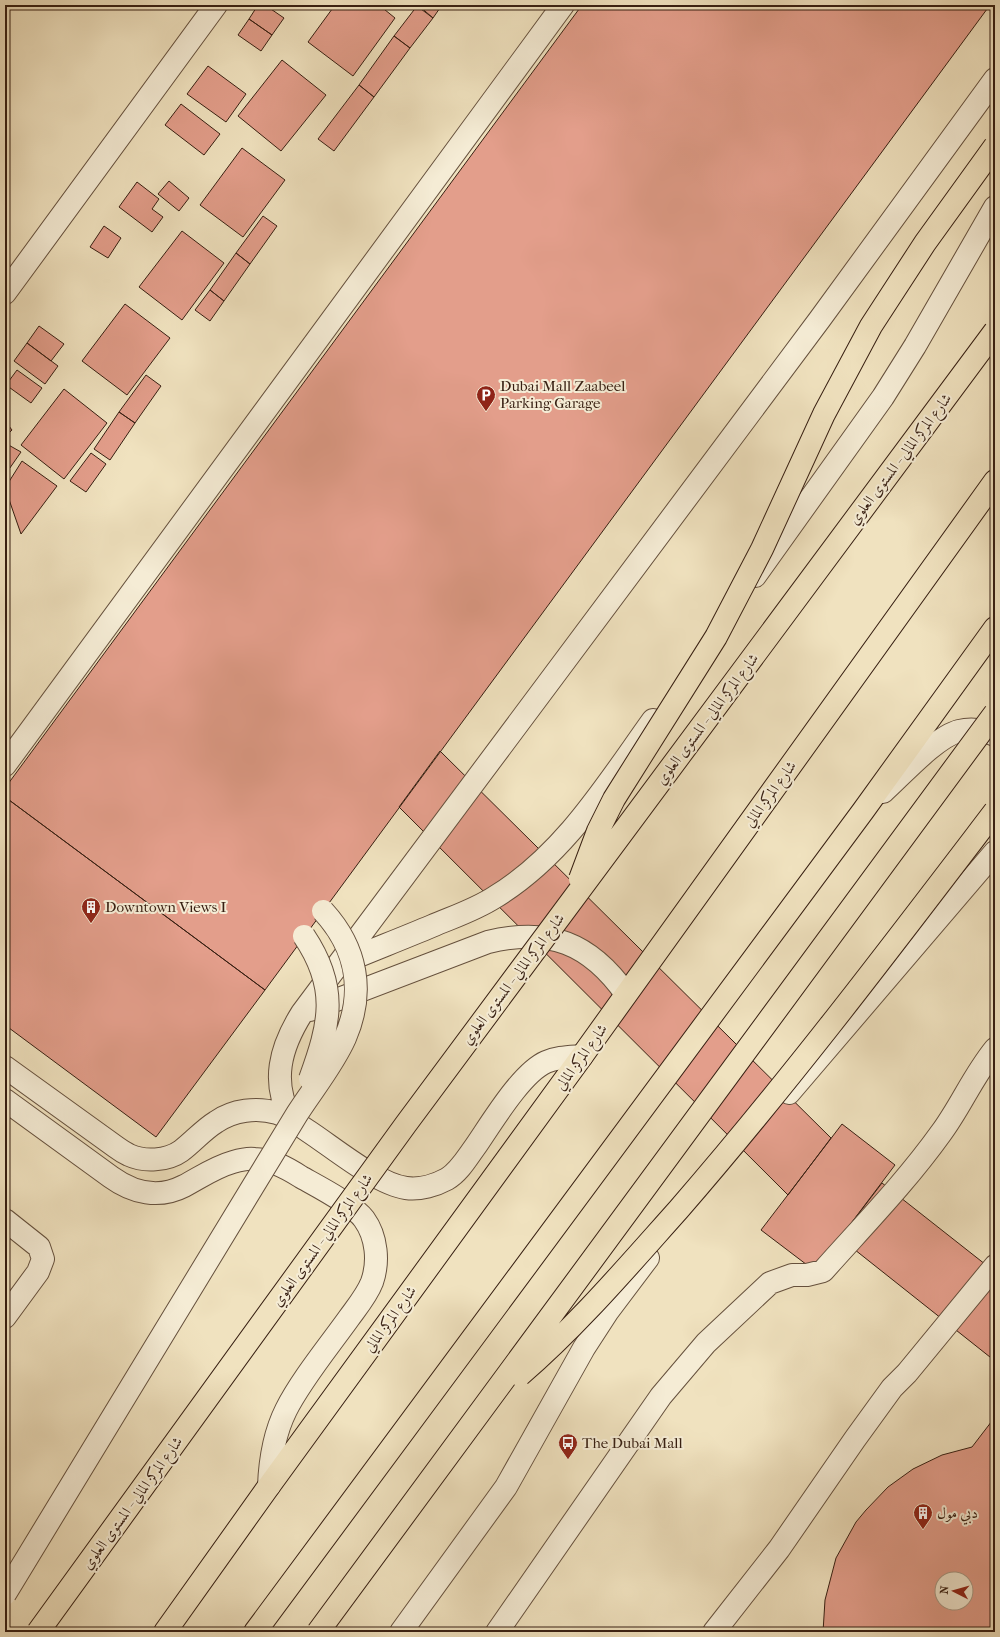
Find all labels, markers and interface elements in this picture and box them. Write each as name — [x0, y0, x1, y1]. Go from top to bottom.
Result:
place label: Dubai Mall Zaabeel Parking Garage — [500, 377, 625, 412]
parking icon: Dubai Mall Zaabeel Parking Garage — [475, 384, 497, 412]
street label: شارع المركز المالي - المستوى العلوي — [845, 390, 958, 531]
street label: شارع المركز المالي - المستوى العلوي — [652, 650, 765, 791]
street label: شارع المركز المالي — [740, 757, 803, 833]
building icon: Downtown Views I — [80, 896, 102, 924]
place label: Downtown Views I — [105, 898, 227, 916]
street label: شارع المركز المالي - المستوى العلوي — [458, 910, 571, 1051]
street label: شارع المركز المالي — [551, 1020, 614, 1096]
street label: شارع المركز المالي - المستوى العلوي — [268, 1170, 379, 1312]
street label: شارع المركز المالي — [360, 1282, 423, 1358]
bus stop icon: The Dubai Mall — [557, 1432, 579, 1460]
street label: شارع المركز المالي - المستوى العلوي — [78, 1433, 189, 1575]
place label: The Dubai Mall — [582, 1434, 683, 1452]
building icon: دبي مول — [912, 1502, 934, 1530]
place label: دبي مول — [937, 1504, 978, 1525]
north arrow — [934, 1571, 974, 1611]
text: N — [938, 1585, 952, 1595]

